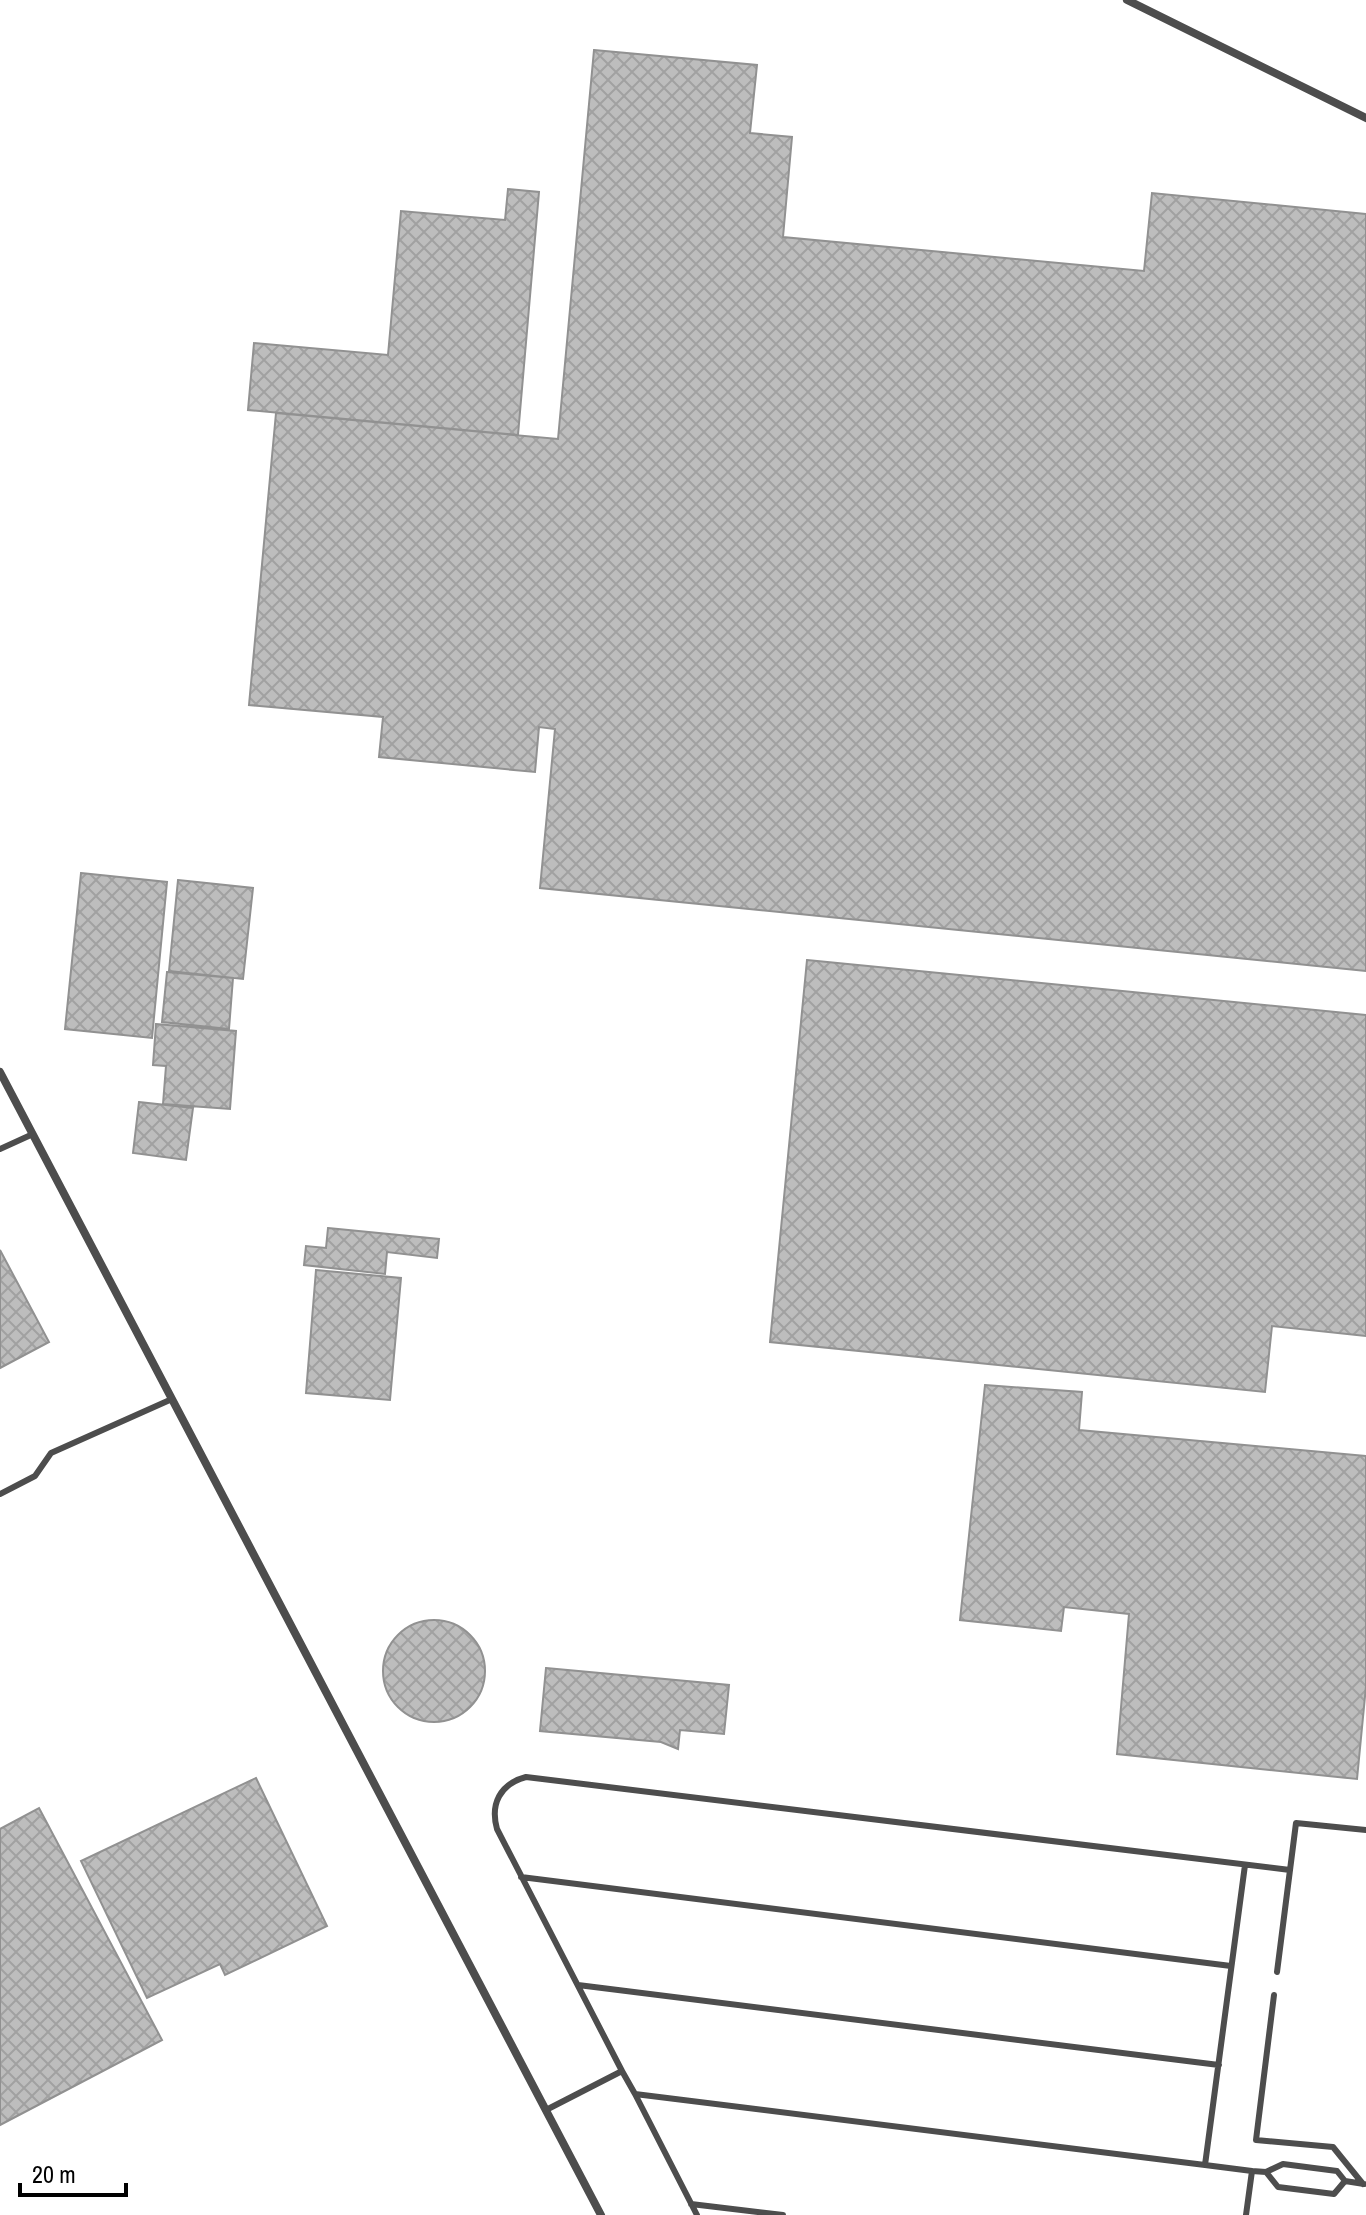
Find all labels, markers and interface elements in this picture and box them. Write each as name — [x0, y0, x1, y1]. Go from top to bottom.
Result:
scale bar — [20, 2147, 126, 2197]
text: 20 m — [32, 2158, 76, 2190]

